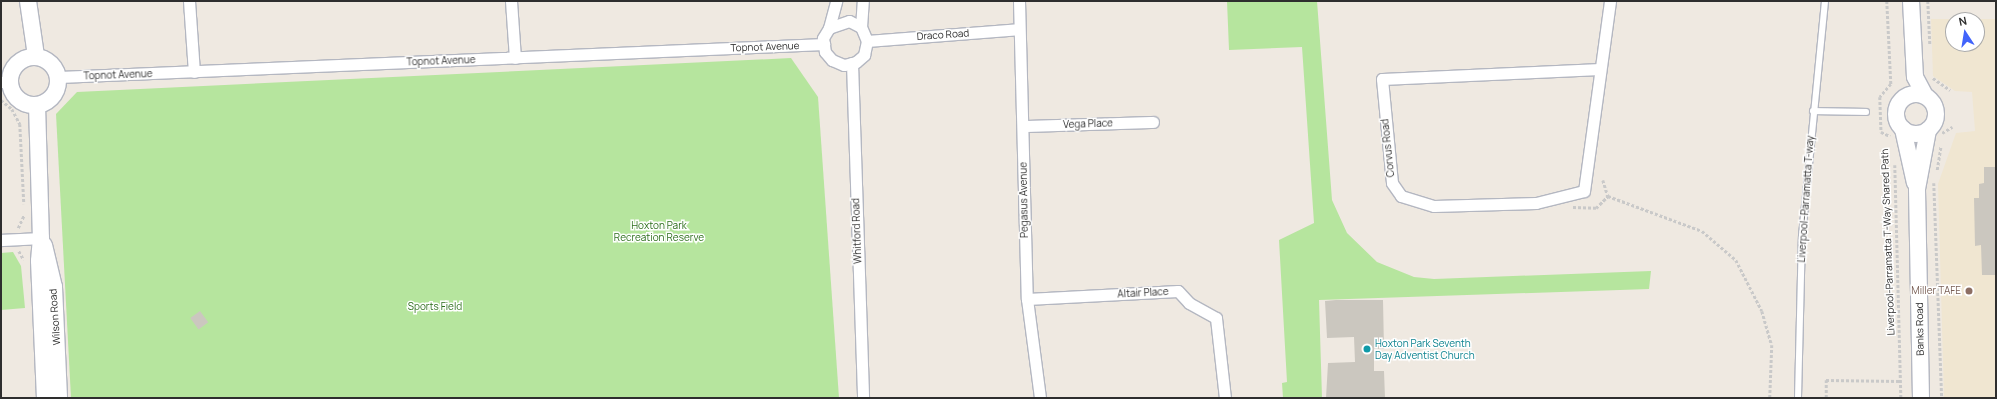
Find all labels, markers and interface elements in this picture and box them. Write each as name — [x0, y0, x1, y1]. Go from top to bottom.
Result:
north arrow — [1945, 12, 1985, 52]
text: N — [1957, 13, 1968, 29]
street label: Draco Road — [916, 27, 970, 43]
street label: Topnot Avenue — [730, 40, 800, 54]
street label: Topnot Avenue — [406, 54, 476, 68]
street label: Topnot Avenue — [83, 68, 153, 82]
street label: Vega Place — [1063, 117, 1113, 131]
street label: Corvus Road — [1379, 118, 1397, 178]
street label: Liverpool–Parramatta T-way — [1796, 135, 1816, 263]
street label: Liverpool-Parramatta T-Way Shared Path — [1879, 148, 1897, 336]
street label: Pegasus Avenue — [1017, 162, 1031, 238]
street label: Whitford Road — [850, 198, 864, 264]
park label: Hoxton Park Recreation Reserve — [614, 219, 704, 242]
place label: Miller TAFE — [1911, 285, 1961, 297]
street label: Altair Place — [1117, 286, 1169, 300]
marker: Miller TAFE — [1964, 286, 1974, 296]
street label: Wilson Road — [47, 288, 63, 346]
park label: Sports Field — [408, 301, 462, 313]
street label: Banks Road — [1914, 302, 1926, 356]
place label: Hoxton Park Seventh Day Adventist Church — [1375, 337, 1475, 360]
marker: Hoxton Park Seventh Day Adventist Church — [1362, 344, 1372, 354]

